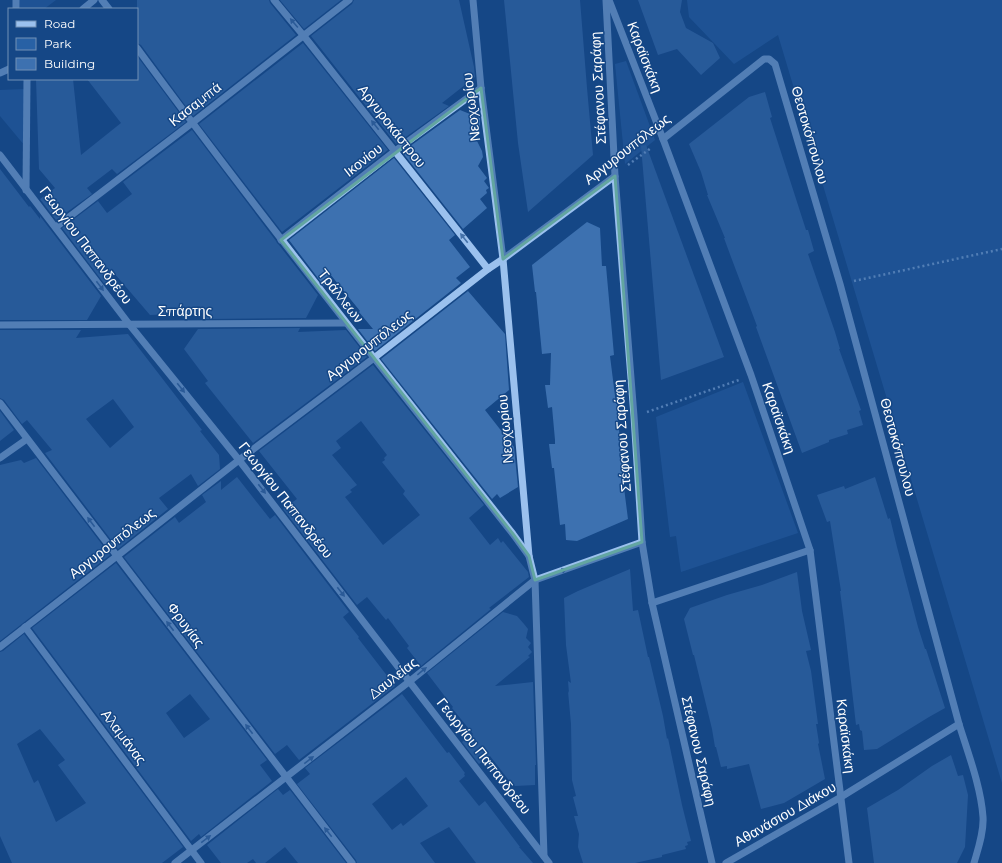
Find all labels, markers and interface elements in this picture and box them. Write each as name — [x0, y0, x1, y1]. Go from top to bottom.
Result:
legend — [8, 8, 138, 80]
text: Road — [44, 16, 75, 31]
one-way arrow — [289, 18, 298, 29]
street label: Καραϊσκάκη — [623, 19, 667, 95]
street label: Στέφανου Σαράφη — [586, 31, 610, 145]
text: Park — [44, 36, 72, 51]
text: Building — [44, 56, 95, 71]
street label: Νεοχωρίου — [458, 72, 484, 142]
street label: Κασαμπά — [165, 78, 225, 130]
street label: Αργυροκάστρου — [354, 81, 430, 171]
street label: Θεοτοκόπουλου — [787, 84, 833, 186]
street label: Αργυρουπόλεως — [580, 110, 674, 188]
one-way arrow — [370, 120, 379, 131]
street label: Ικονίου — [340, 139, 386, 181]
street label: Γεωργίου Παπανδρέου — [36, 183, 136, 307]
one-way arrow — [460, 233, 468, 244]
street label: Τράλλεων — [314, 265, 368, 327]
one-way arrow — [96, 280, 104, 291]
street label: Σπάρτης — [158, 302, 213, 320]
street label: Αργυρουπόλεως — [322, 306, 416, 384]
street label: Στέφανου Σαράφη — [609, 379, 635, 493]
street label: Καραϊσκάκη — [758, 380, 800, 456]
one-way arrow — [176, 382, 185, 393]
street label: Νεοχωρίου — [493, 394, 517, 464]
street label: Θεοτοκόπουλου — [876, 396, 920, 498]
street label: Γεωργίου Παπανδρέου — [235, 438, 337, 562]
one-way arrow — [258, 484, 266, 495]
street label: Αργυρουπόλεως — [65, 504, 159, 582]
one-way arrow — [87, 517, 96, 528]
one-way arrow — [555, 568, 567, 574]
one-way arrow — [337, 587, 346, 598]
street label: Φρυγίας — [163, 599, 209, 651]
one-way arrow — [166, 620, 174, 631]
street label: Δαυλείας — [365, 653, 421, 703]
one-way arrow — [417, 667, 428, 676]
street label: Γεωργίου Παπανδρέου — [433, 694, 535, 818]
street label: Στέφανου Σαράφη — [678, 694, 720, 808]
street label: Καραϊσκάκη — [833, 698, 859, 774]
street label: Αλαμάνας — [97, 706, 151, 768]
one-way arrow — [245, 723, 253, 734]
one-way arrow — [303, 756, 314, 764]
street label: Αθανάσιου Διάκου — [731, 778, 839, 850]
one-way arrow — [324, 827, 333, 838]
one-way arrow — [200, 835, 211, 843]

